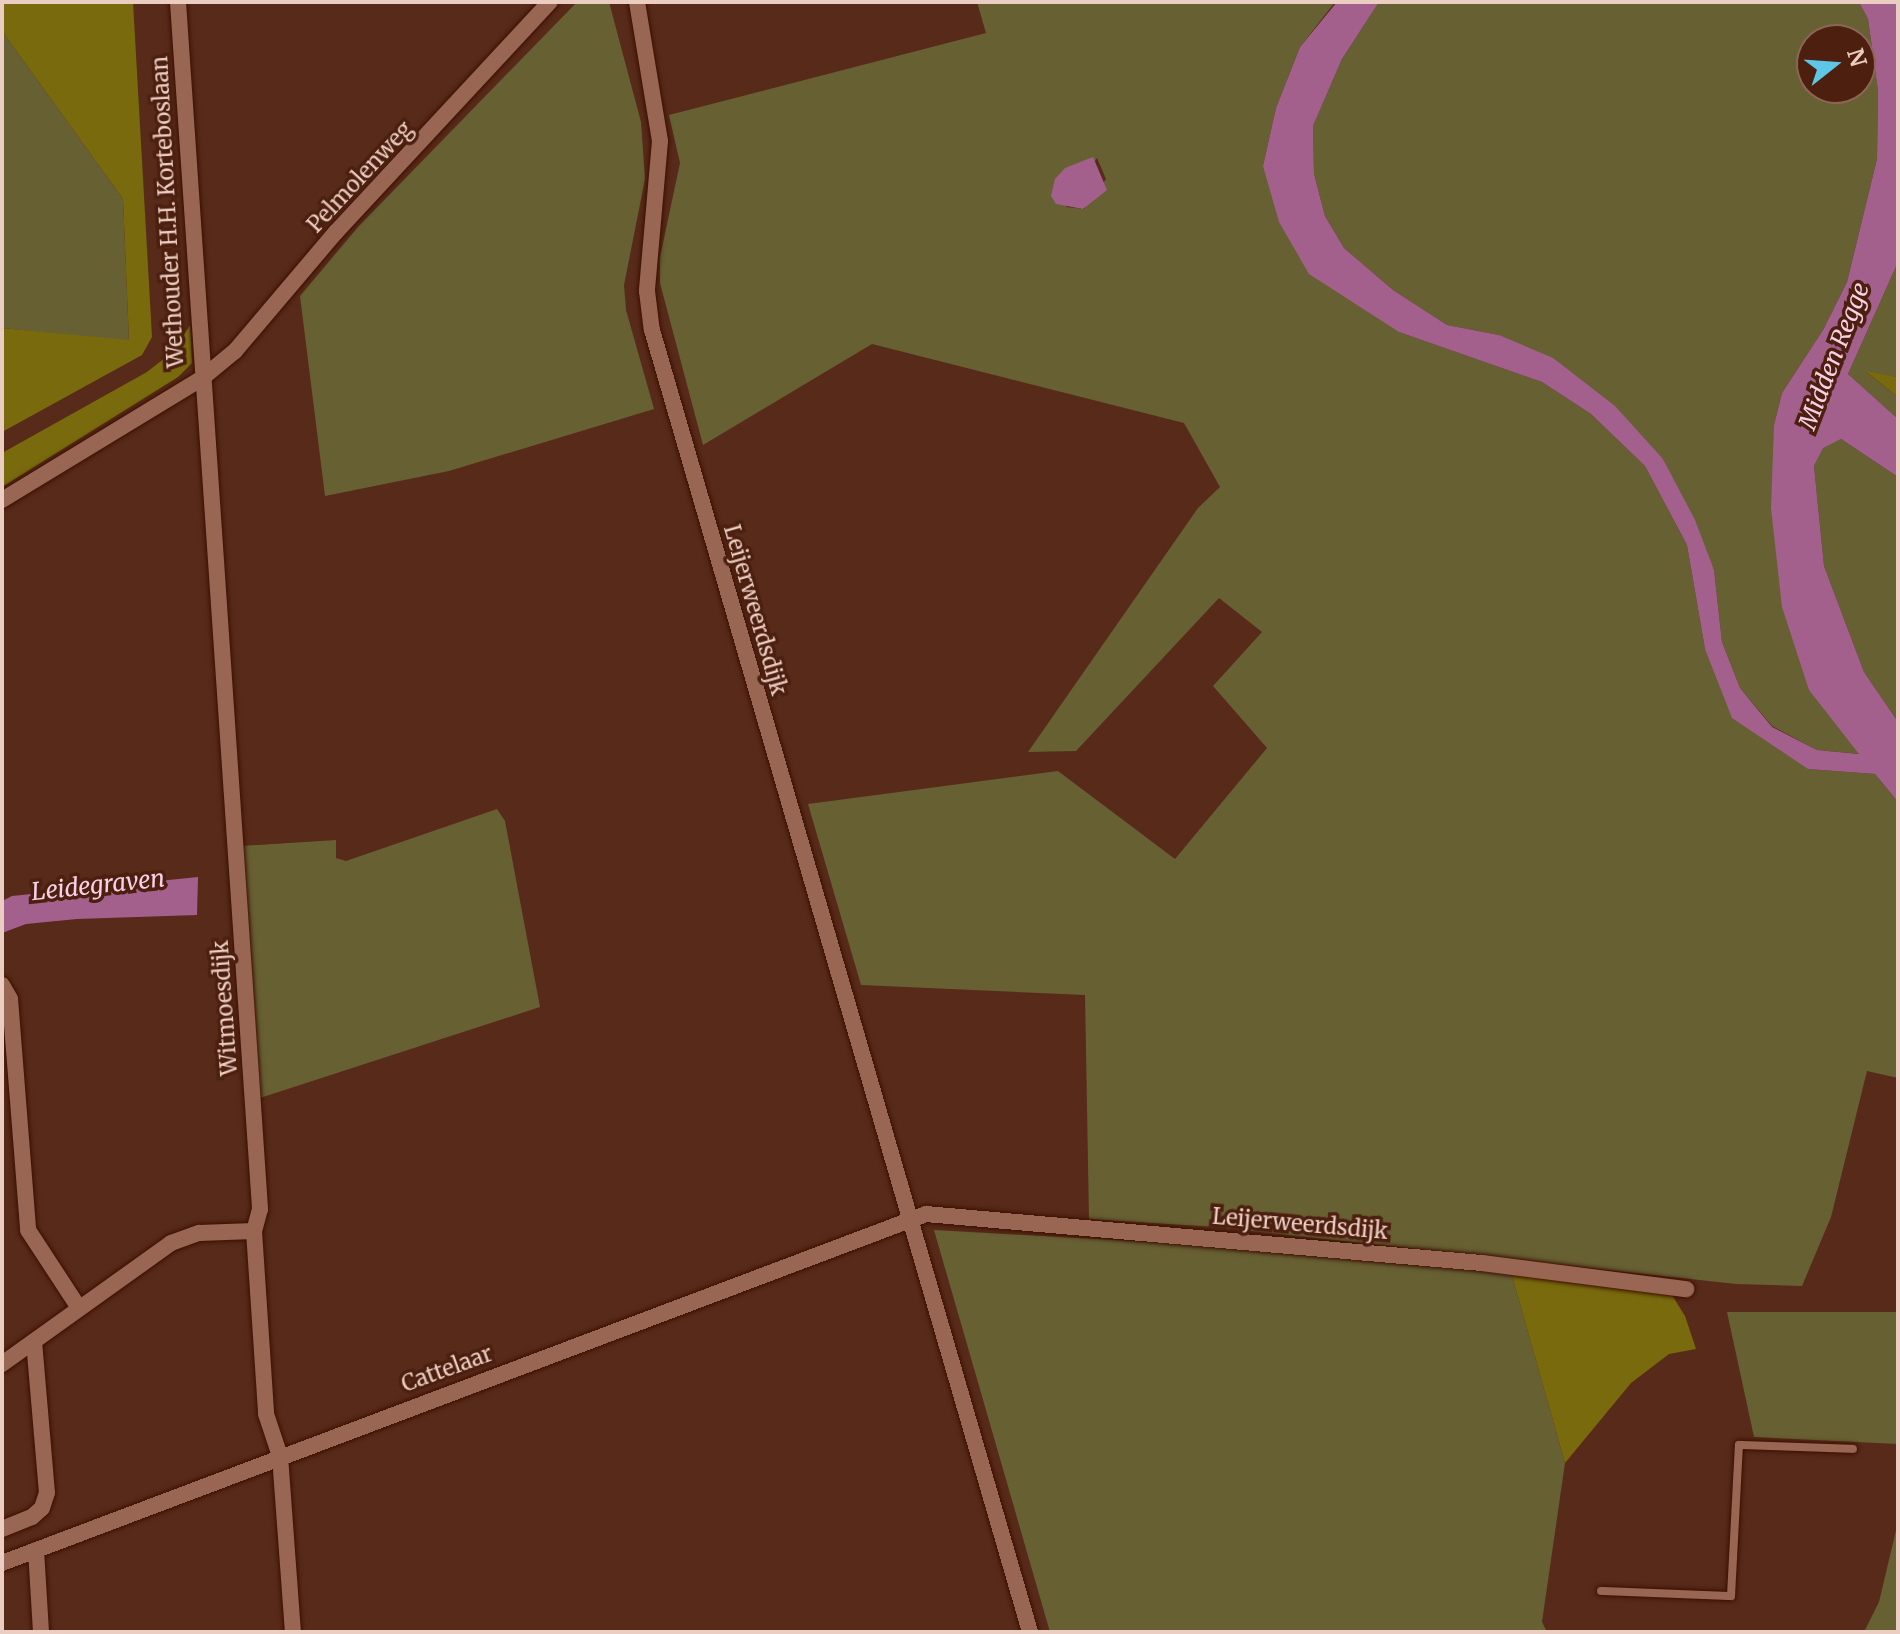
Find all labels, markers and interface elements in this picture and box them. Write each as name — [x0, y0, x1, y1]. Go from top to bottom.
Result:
north arrow — [1796, 24, 1876, 104]
text: N — [1841, 45, 1873, 70]
street label: Wethouder H.H. Korteboslaan — [147, 56, 189, 368]
street label: Pelmolenweg — [302, 116, 418, 238]
water label: Midden Regge — [1793, 279, 1875, 433]
street label: Leijerweerdsdijk — [718, 522, 792, 698]
water label: Leidegraven — [30, 864, 166, 906]
street label: Witmoesdijk — [207, 940, 243, 1076]
street label: Leijerweerdsdijk — [1211, 1203, 1389, 1245]
street label: Cattelaar — [398, 1340, 496, 1398]

